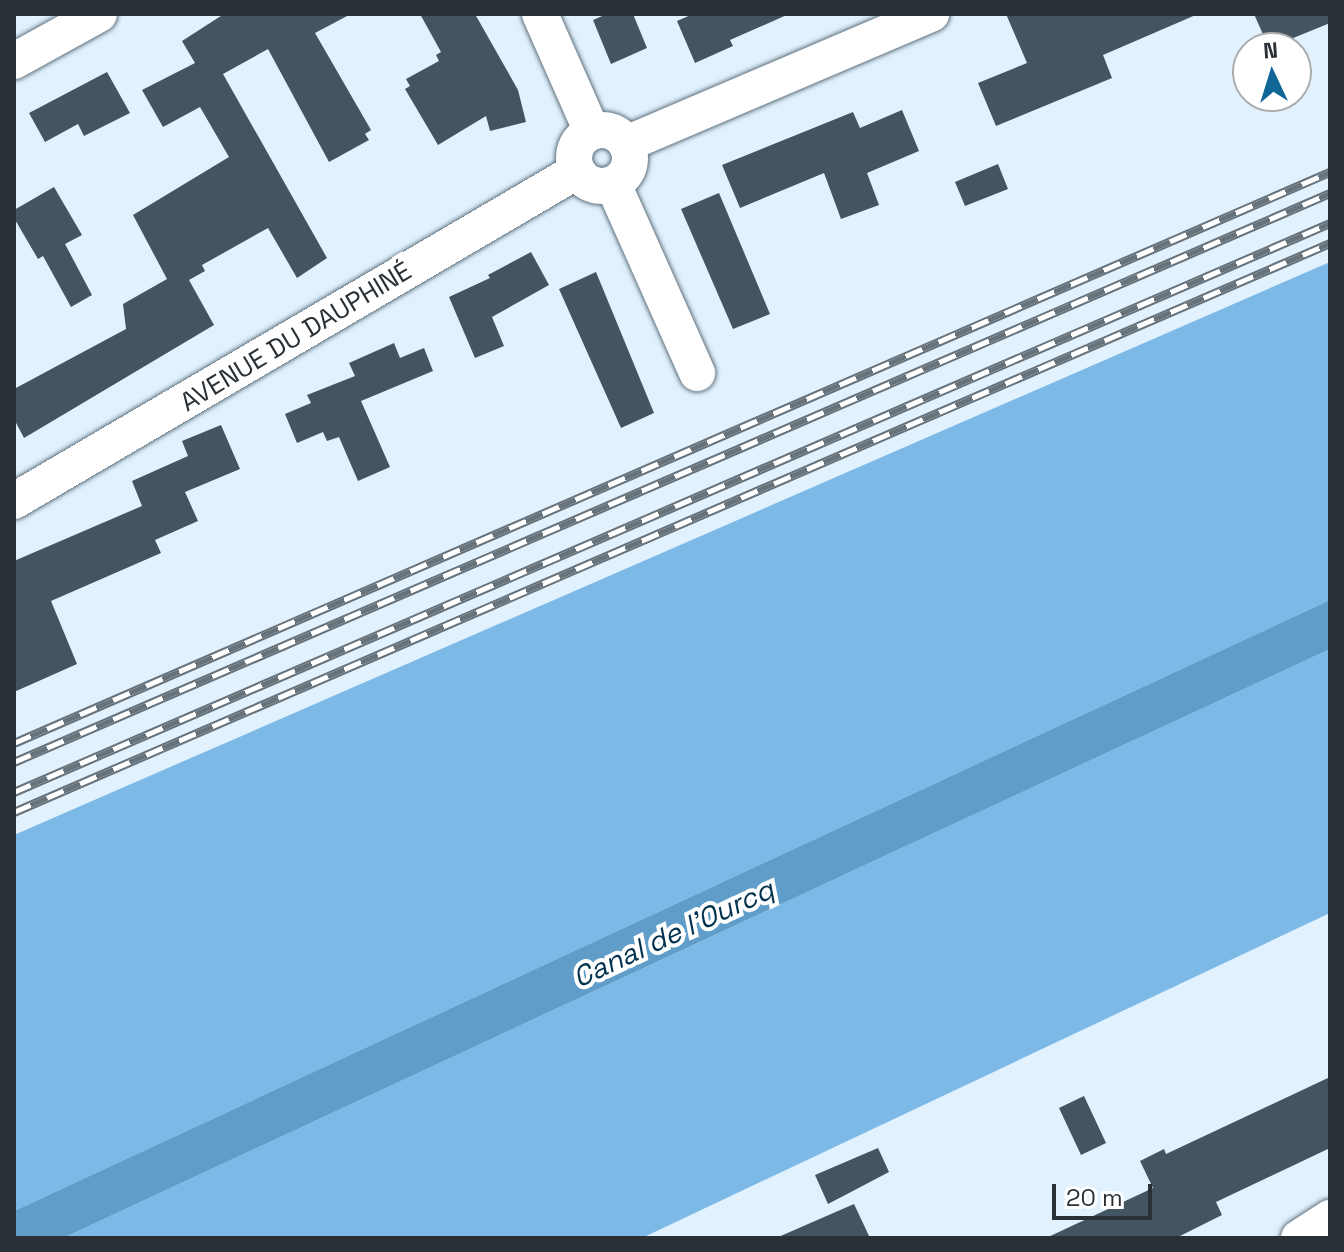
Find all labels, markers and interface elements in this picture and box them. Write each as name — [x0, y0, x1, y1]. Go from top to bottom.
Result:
north arrow — [1232, 32, 1312, 112]
text: N — [1262, 36, 1279, 65]
street label: AVENUE DU DAUPHINÉ — [175, 256, 417, 418]
water label: Canal de l'Ourcq — [567, 872, 779, 994]
scale bar — [1056, 1168, 1156, 1218]
text: 20 m — [1066, 1182, 1123, 1213]

